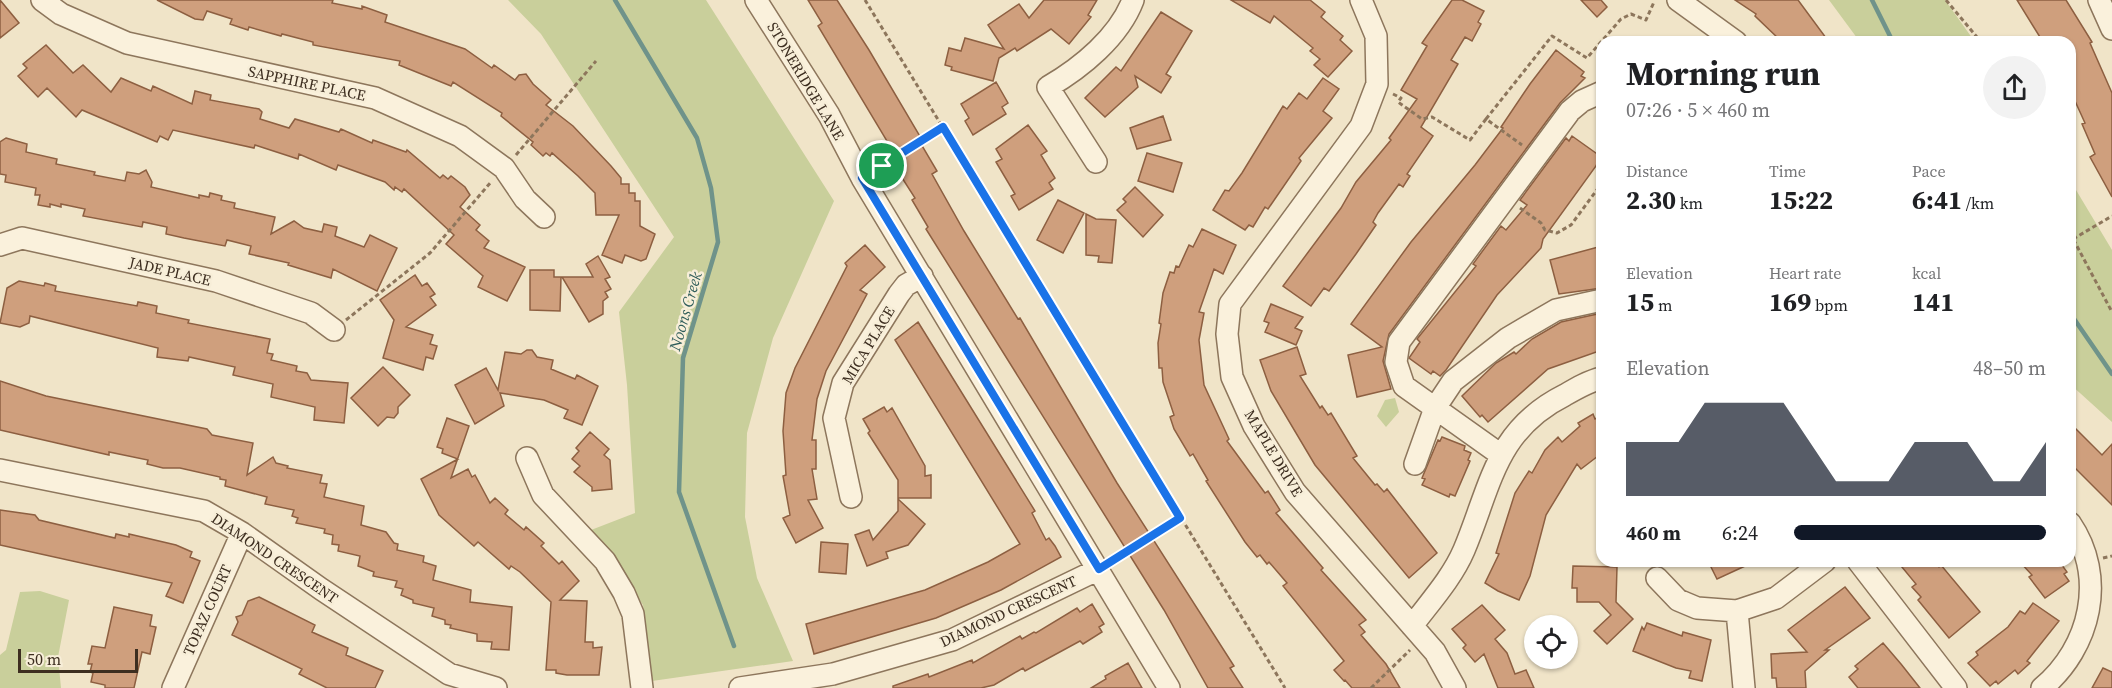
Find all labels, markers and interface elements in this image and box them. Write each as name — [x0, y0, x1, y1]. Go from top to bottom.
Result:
street label: STONERIDGE LANE — [762, 18, 850, 144]
text: Morning run — [1626, 51, 1820, 96]
button: share — [1983, 56, 2046, 119]
street label: SAPPHIRE PLACE — [246, 60, 368, 106]
text: 07:26 · 5 × 460 m — [1626, 96, 1770, 124]
pin — [856, 140, 907, 191]
icon: arrive — [865, 149, 898, 182]
text: Distance — [1626, 160, 1688, 182]
text: Time — [1769, 160, 1806, 182]
text: Pace — [1912, 160, 1946, 182]
text: 2.30 — [1626, 182, 1676, 218]
text: 15:22 — [1769, 182, 1833, 218]
text: 6:41 — [1912, 182, 1962, 218]
text: km — [1676, 192, 1703, 214]
text: /km — [1962, 192, 1994, 214]
street label: JADE PLACE — [126, 251, 213, 291]
text: Elevation — [1626, 262, 1693, 284]
text: Heart rate — [1769, 262, 1841, 284]
text: kcal — [1912, 262, 1941, 284]
water label: Noons Creek — [663, 269, 707, 354]
text: 15 — [1626, 284, 1654, 320]
text: 169 — [1769, 284, 1811, 320]
text: 141 — [1912, 284, 1954, 320]
text: m — [1654, 294, 1672, 316]
text: bpm — [1811, 294, 1848, 316]
street label: MICA PLACE — [837, 302, 899, 388]
text: Elevation — [1626, 354, 1710, 382]
text: 48–50 m — [1973, 354, 2046, 382]
street label: MAPLE DRIVE — [1240, 406, 1308, 500]
street label: DIAMOND CRESCENT — [208, 508, 342, 608]
text: 460 m — [1626, 519, 1681, 547]
text: 6:24 — [1722, 519, 1758, 547]
street label: TOPAZ COURT — [178, 561, 236, 659]
street label: DIAMOND CRESCENT — [936, 570, 1080, 652]
map controls — [1524, 615, 1578, 669]
button: locate — [1524, 615, 1578, 669]
scale bar — [18, 646, 138, 674]
text: 50 m — [27, 648, 61, 670]

